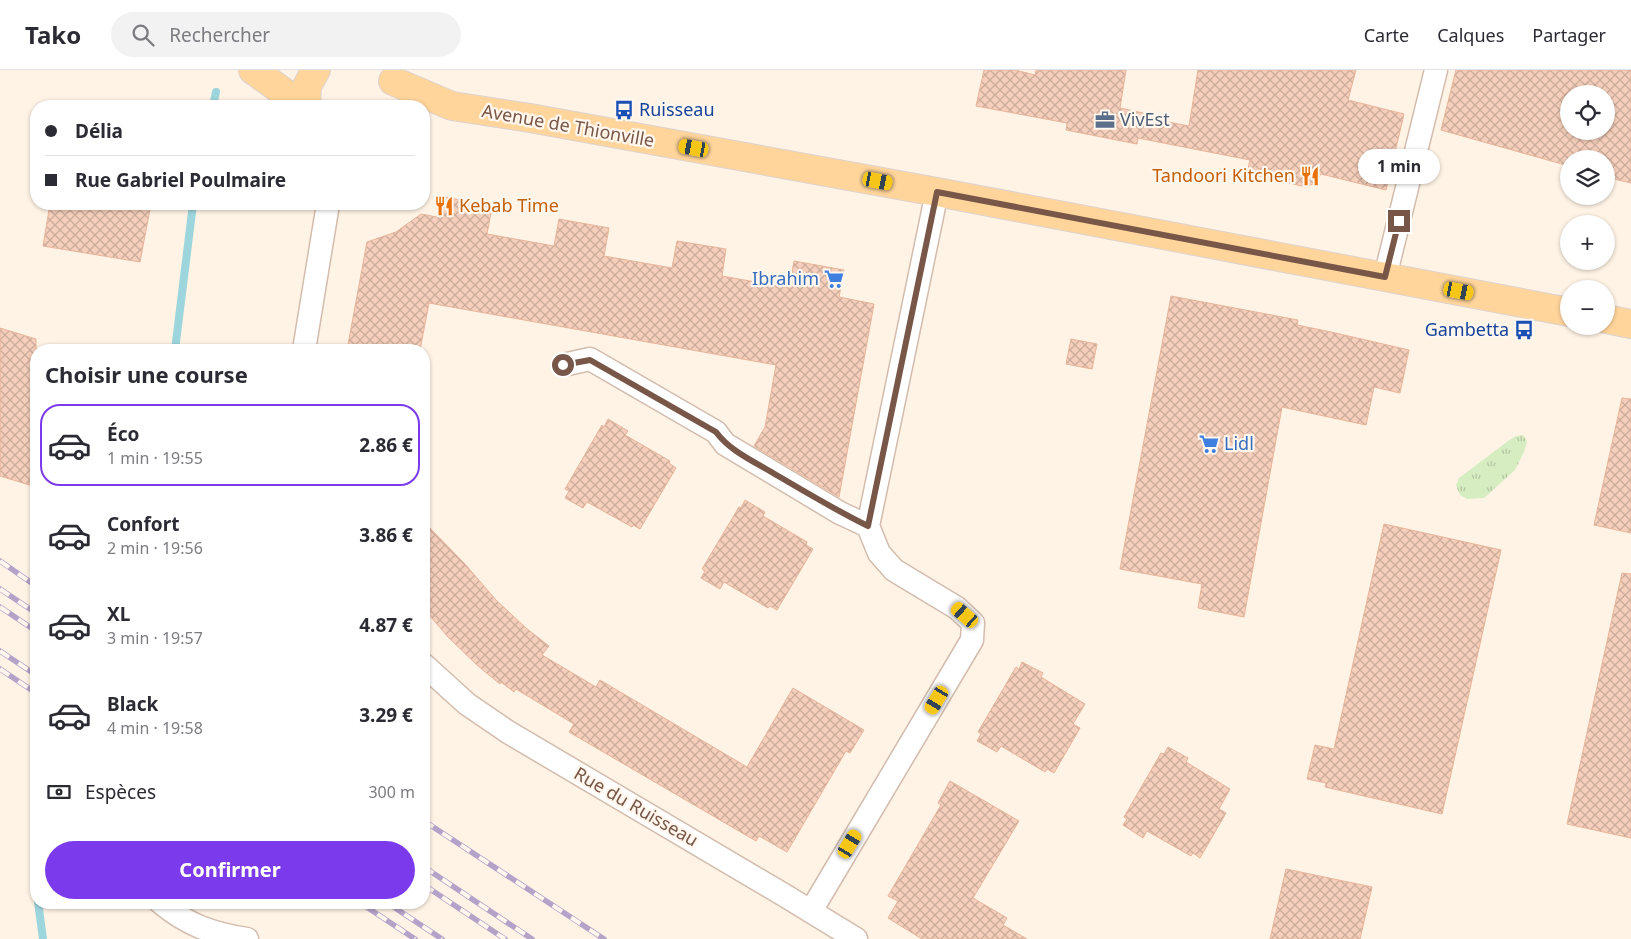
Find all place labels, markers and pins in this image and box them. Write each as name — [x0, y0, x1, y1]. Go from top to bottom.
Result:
place label: Ruisseau — [639, 97, 715, 121]
bus stop icon: Ruisseau — [613, 99, 635, 121]
place label: VivEst — [1120, 107, 1170, 131]
office icon: VivEst — [1094, 109, 1116, 131]
place label: Tandoori Kitchen — [1152, 163, 1295, 187]
restaurant icon: Tandoori Kitchen — [1299, 165, 1321, 187]
place label: Kebab Time — [459, 193, 559, 217]
restaurant icon: Kebab Time — [433, 195, 455, 217]
place label: Ibrahim — [752, 266, 819, 290]
supermarket icon: Ibrahim — [823, 268, 845, 290]
place label: Gambetta — [1425, 317, 1509, 341]
bus stop icon: Gambetta — [1513, 319, 1535, 341]
place label: Lidl — [1224, 431, 1254, 455]
supermarket icon: Lidl — [1198, 433, 1220, 455]

